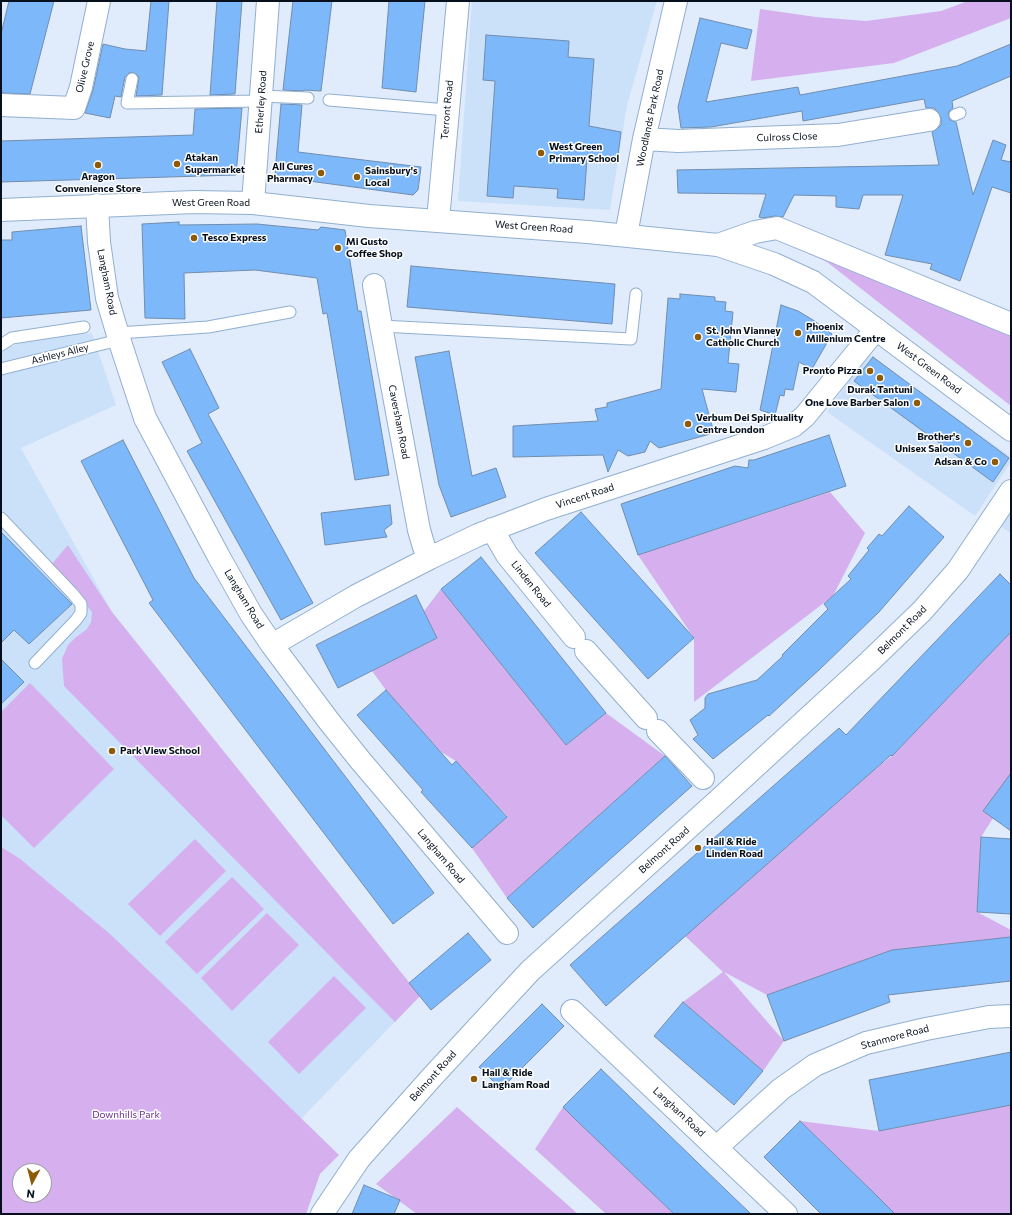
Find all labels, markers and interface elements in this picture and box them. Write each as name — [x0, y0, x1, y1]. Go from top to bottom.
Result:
street label: Olive Grove — [73, 40, 97, 94]
street label: Woodlands Park Road — [634, 68, 666, 168]
street label: Etherley Road — [253, 70, 269, 134]
street label: Terront Road — [438, 80, 456, 140]
street label: Culross Close — [756, 130, 818, 144]
place label: West Green Primary School — [549, 141, 619, 164]
marker: West Green Primary School — [536, 148, 546, 158]
place label: Atakan Supermarket — [185, 152, 245, 176]
marker: Atakan Supermarket — [172, 159, 182, 169]
marker: Aragon Convenience Store — [93, 160, 103, 170]
place label: All Cures Pharmacy — [267, 161, 313, 184]
place label: Sainsbury's Local — [365, 165, 418, 188]
marker: All Cures Pharmacy — [316, 168, 326, 178]
place label: Aragon Convenience Store — [55, 171, 141, 194]
marker: Sainsbury's Local — [352, 172, 362, 182]
street label: West Green Road — [172, 197, 250, 209]
street label: West Green Road — [495, 218, 573, 236]
place label: Tesco Express — [202, 232, 266, 244]
marker: Tesco Express — [189, 233, 199, 243]
place label: Mi Gusto Coffee Shop — [346, 236, 403, 260]
marker: Mi Gusto Coffee Shop — [333, 243, 343, 253]
street label: Langham Road — [95, 248, 119, 316]
place label: Phoenix Millenium Centre — [806, 321, 885, 344]
place label: St. John Vianney Catholic Church — [706, 325, 781, 348]
marker: Phoenix Millenium Centre — [793, 328, 803, 338]
marker: St. John Vianney Catholic Church — [693, 332, 703, 342]
street label: West Green Road — [894, 340, 964, 396]
street label: Ashleys Alley — [30, 341, 90, 367]
place label: Pronto Pizza — [803, 365, 862, 377]
marker: Pronto Pizza — [865, 366, 875, 376]
marker: Durak Tantuni — [875, 373, 885, 383]
street label: Caversham Road — [386, 384, 412, 460]
place label: Durak Tantuni — [847, 384, 913, 396]
place label: One Love Barber Salon — [805, 397, 909, 409]
marker: One Love Barber Salon — [912, 398, 922, 408]
place label: Verbum Dei Spirituality Centre London — [696, 412, 803, 436]
marker: Verbum Dei Spirituality Centre London — [683, 419, 693, 429]
place label: Brother's Unisex Saloon — [895, 431, 960, 454]
marker: Brother's Unisex Saloon — [963, 438, 973, 448]
place label: Adsan & Co — [934, 456, 987, 468]
marker: Adsan & Co — [990, 457, 1000, 467]
street label: Vincent Road — [554, 481, 616, 511]
street label: Linden Road — [509, 558, 553, 610]
street label: Langham Road — [222, 567, 266, 631]
street label: Belmont Road — [875, 603, 929, 657]
place label: Park View School — [120, 745, 200, 757]
marker: Park View School — [107, 746, 117, 756]
street label: Belmont Road — [636, 824, 692, 876]
street label: Langham Road — [415, 826, 467, 886]
place label: Hail & Ride Linden Road — [706, 836, 763, 860]
marker: Hail & Ride Linden Road — [693, 843, 703, 853]
street label: Stanmore Road — [860, 1022, 930, 1052]
street label: Belmont Road — [407, 1048, 459, 1104]
place label: Hail & Ride Langham Road — [482, 1067, 550, 1090]
marker: Hail & Ride Langham Road — [469, 1074, 479, 1084]
street label: Langham Road — [650, 1085, 708, 1139]
park label: Downhills Park — [92, 1109, 160, 1121]
north arrow — [12, 1163, 52, 1203]
text: N — [26, 1187, 36, 1201]

